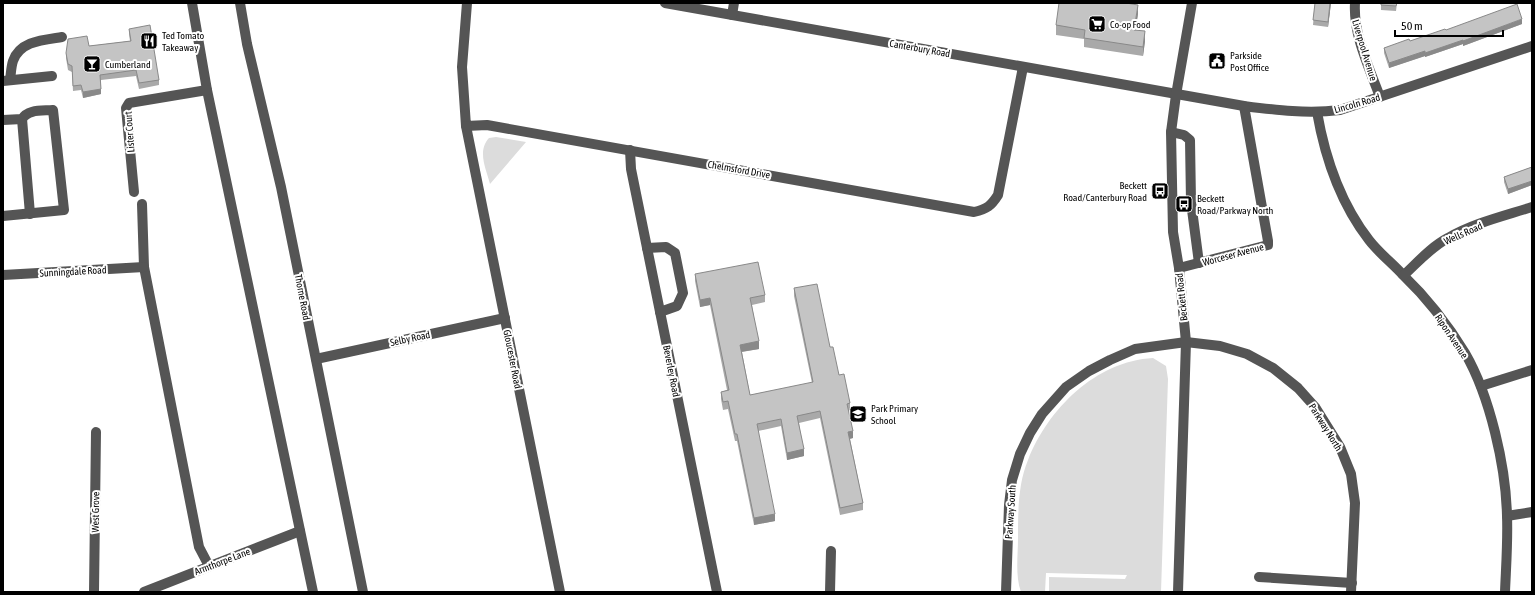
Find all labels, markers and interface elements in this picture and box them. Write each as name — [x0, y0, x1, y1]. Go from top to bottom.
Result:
scale bar — [1395, 12, 1503, 38]
supermarket icon: Co-op Food — [1087, 14, 1107, 34]
street label: Liverpool Avenue — [1350, 18, 1379, 83]
place label: Co-op Food — [1110, 19, 1151, 30]
text: 50 m — [1401, 19, 1423, 33]
place label: Ted Tomato Takeaway — [162, 30, 205, 53]
restaurant icon: Ted Tomato Takeaway — [139, 31, 159, 51]
street label: Canterbury Road — [889, 38, 951, 59]
place label: Parkside Post Office — [1230, 50, 1270, 73]
public building icon: Parkside Post Office — [1207, 51, 1227, 71]
bar icon: Cumberland — [82, 54, 102, 74]
place label: Cumberland — [105, 59, 151, 70]
street label: Lincoln Road — [1333, 92, 1382, 115]
street label: Lister Court — [123, 111, 136, 153]
street label: Chelmsford Drive — [707, 159, 771, 180]
place label: Beckett Road/Canterbury Road — [1063, 180, 1147, 203]
bus stop icon: Beckett Road/Canterbury Road — [1150, 181, 1170, 201]
place label: Beckett Road/Parkway North — [1197, 193, 1274, 216]
bus stop icon: Beckett Road/Parkway North — [1174, 194, 1194, 214]
street label: Wells Road — [1442, 220, 1484, 247]
street label: Worceser Avenue — [1201, 241, 1265, 268]
street label: Sunningdale Road — [39, 264, 107, 279]
street label: Beckett Road — [1173, 272, 1189, 321]
street label: Thorne Road — [293, 273, 312, 321]
street label: Ripon Avenue — [1433, 312, 1471, 361]
street label: Selby Road — [389, 329, 431, 348]
street label: Gloucester Road — [501, 329, 524, 390]
street label: Beverley Road — [661, 344, 682, 398]
street label: Parkway North — [1307, 401, 1345, 453]
place label: Park Primary School — [871, 403, 918, 426]
school or university icon: Park Primary School — [848, 404, 868, 424]
street label: Parkway South — [1003, 484, 1018, 539]
street label: West Grove — [90, 491, 101, 532]
street label: Armthorpe Lane — [193, 546, 252, 577]

